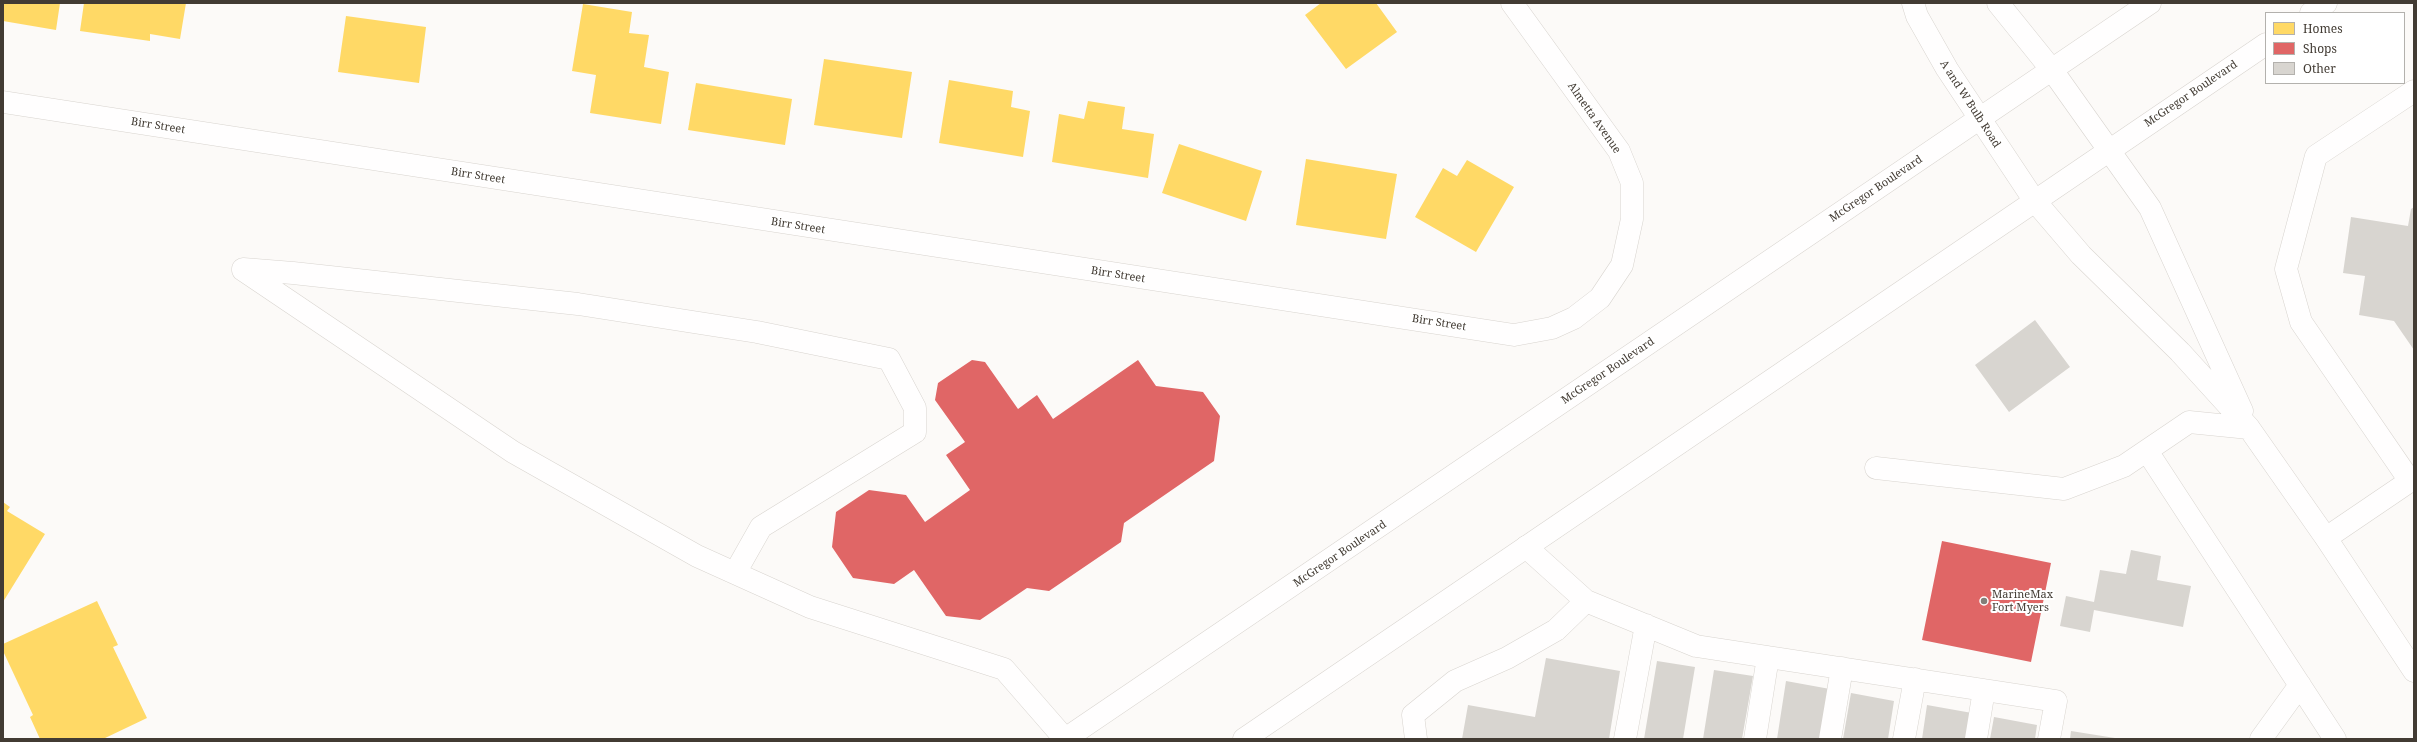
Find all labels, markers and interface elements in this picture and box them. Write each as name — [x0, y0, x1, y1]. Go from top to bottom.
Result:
legend — [2265, 12, 2405, 84]
text: Homes — [2303, 20, 2343, 37]
text: Shops — [2303, 40, 2337, 57]
street label: A and W Bulb Road — [1937, 58, 2003, 150]
street label: McGregor Boulevard — [2142, 58, 2240, 130]
text: Other — [2303, 60, 2336, 77]
street label: Almetta Avenue — [1565, 80, 1623, 156]
street label: Birr Street — [130, 115, 186, 137]
street label: McGregor Boulevard — [1827, 153, 1925, 225]
street label: Birr Street — [450, 165, 506, 187]
street label: Birr Street — [770, 215, 826, 237]
street label: Birr Street — [1090, 264, 1146, 286]
street label: Birr Street — [1411, 312, 1467, 334]
street label: McGregor Boulevard — [1559, 335, 1657, 407]
street label: McGregor Boulevard — [1291, 518, 1389, 590]
place label: MarineMax Fort Myers — [1992, 588, 2053, 614]
marker: MarineMax Fort Myers — [1979, 596, 1989, 606]

